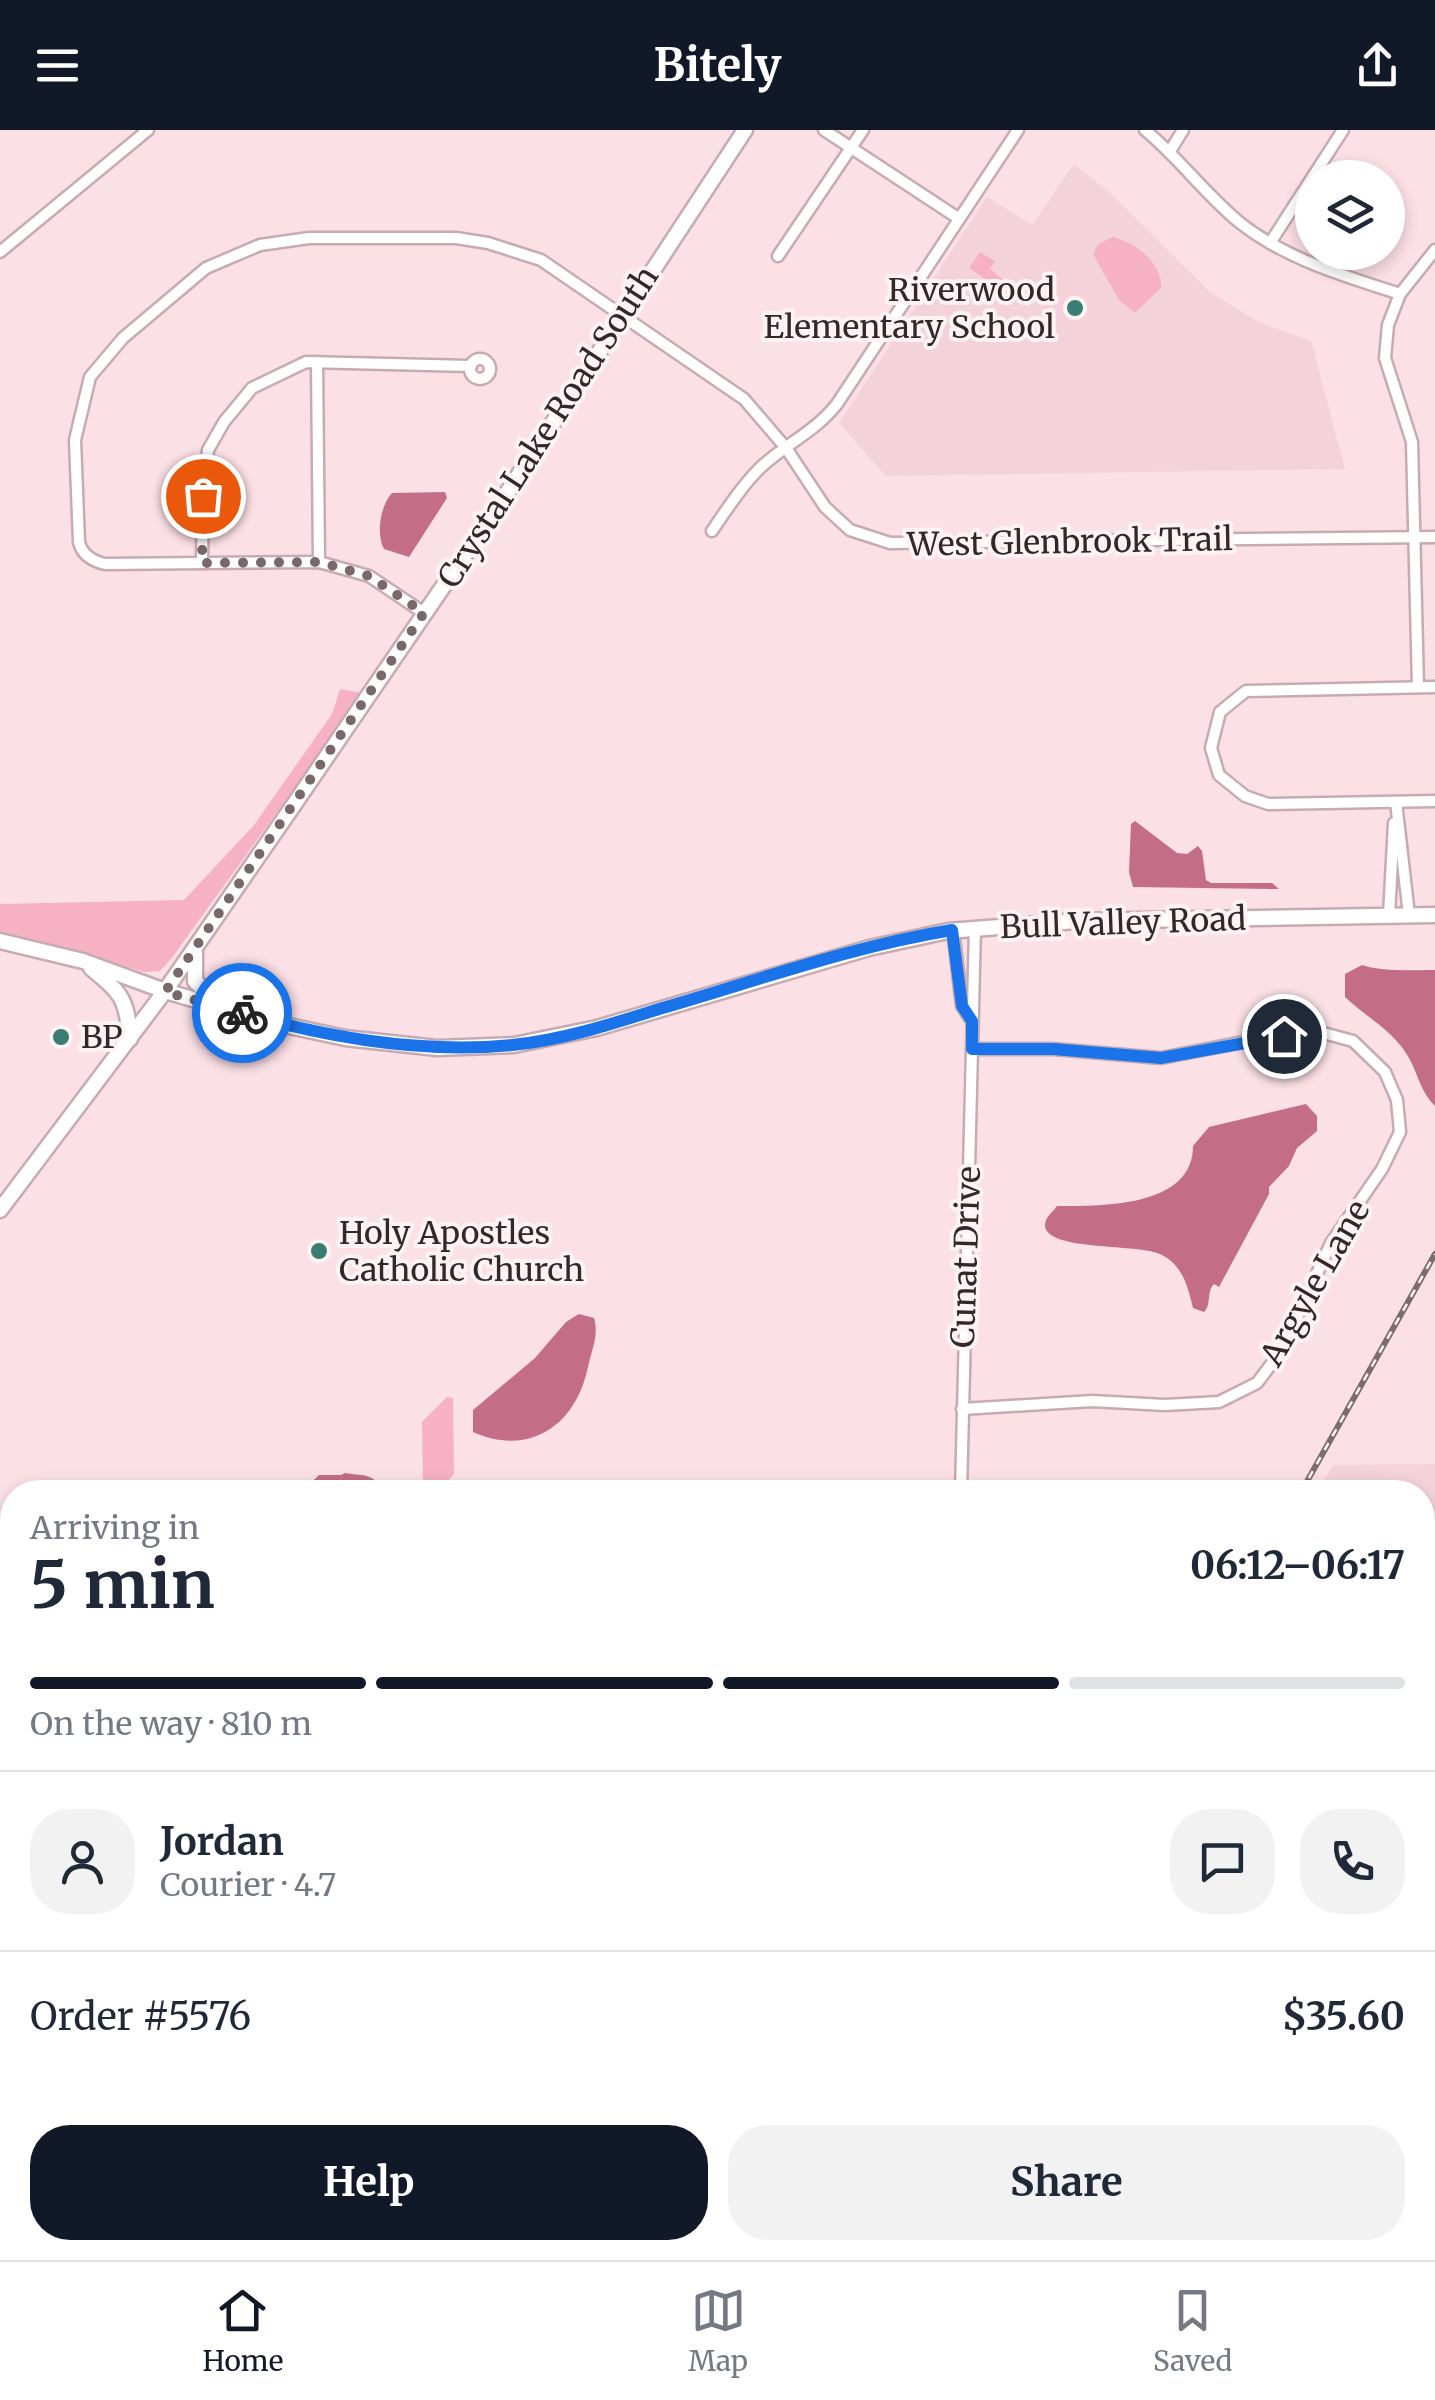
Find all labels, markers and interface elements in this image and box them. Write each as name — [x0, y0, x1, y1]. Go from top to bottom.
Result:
text: Bitely — [654, 37, 781, 93]
icon: menu — [30, 38, 85, 93]
icon: share — [1350, 38, 1405, 93]
map controls — [1295, 160, 1405, 270]
button: layers — [1295, 160, 1405, 270]
street label: Crystal Lake Road South — [429, 259, 667, 595]
place label: Riverwood Elementary School — [764, 270, 1055, 347]
marker: Riverwood Elementary School — [1064, 297, 1086, 319]
pin — [161, 454, 246, 539]
icon: bag — [176, 469, 231, 524]
street label: West Glenbrook Trail — [906, 519, 1233, 565]
street label: Bull Valley Road — [999, 899, 1247, 947]
courier — [192, 963, 292, 1063]
icon: bike — [215, 986, 270, 1041]
pin — [1242, 994, 1327, 1079]
icon: home — [1257, 1009, 1312, 1064]
place label: BP — [81, 1017, 123, 1057]
marker: BP — [50, 1026, 72, 1048]
street label: Cunat Drive — [943, 1166, 989, 1348]
street label: Argyle Lane — [1251, 1193, 1378, 1374]
place label: Holy Apostles Catholic Church — [339, 1213, 584, 1290]
marker: Holy Apostles Catholic Church — [308, 1240, 330, 1262]
text: Arriving in — [30, 1508, 199, 1548]
text: 06:12–06:17 — [1190, 1542, 1405, 1589]
text: 5 min — [30, 1544, 215, 1626]
text: On the way · 810 m — [30, 1704, 312, 1744]
button: person — [30, 1809, 135, 1914]
button: chat — [1170, 1809, 1275, 1914]
button: phone — [1300, 1809, 1405, 1914]
text: Jordan — [160, 1818, 284, 1865]
text: Courier · 4.7 — [160, 1865, 336, 1905]
text: Order #5576 — [30, 1993, 251, 2040]
text: $35.60 — [1282, 1993, 1405, 2040]
button: Help — [30, 2125, 708, 2240]
button: Share — [728, 2125, 1405, 2240]
tab: Home — [203, 2283, 283, 2379]
tab: Map — [688, 2283, 748, 2379]
tab: Saved — [1153, 2283, 1232, 2379]

